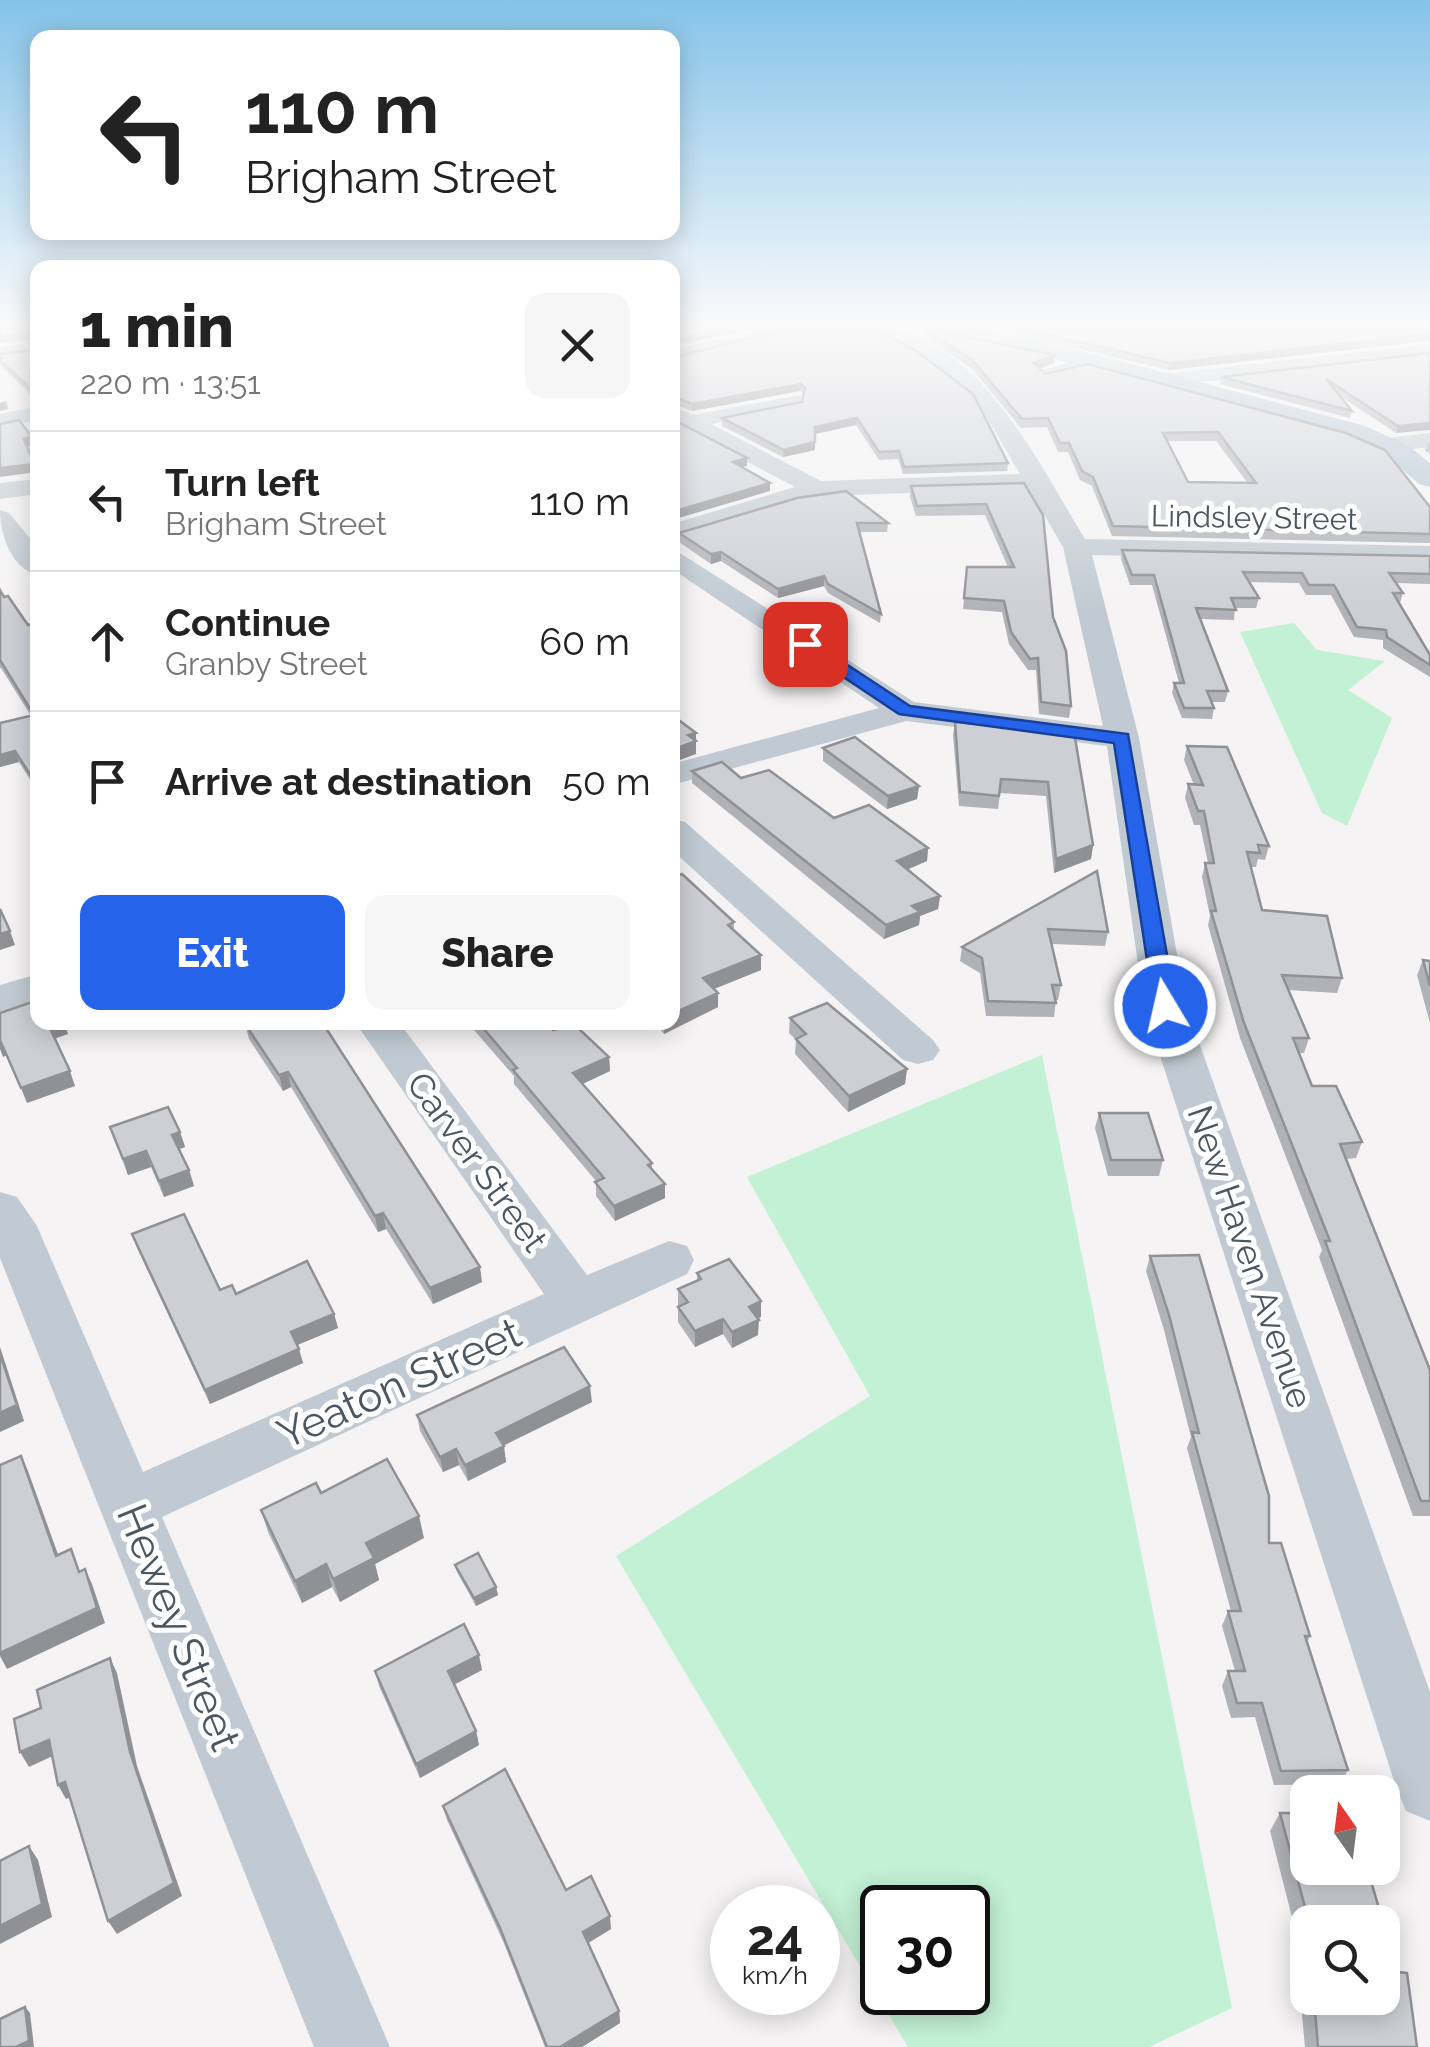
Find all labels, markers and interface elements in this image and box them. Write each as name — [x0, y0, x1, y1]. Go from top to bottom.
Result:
text: 110 m — [245, 67, 439, 149]
icon: left — [80, 70, 210, 200]
text: Brigham Street — [245, 151, 557, 204]
text: 1 min — [80, 291, 234, 361]
button: close — [525, 293, 630, 398]
text: 220 m · 13:51 — [80, 364, 261, 401]
text: Turn left — [165, 460, 320, 505]
icon: left — [80, 474, 135, 529]
text: 110 m — [530, 479, 630, 524]
street label: Lindsley Street — [1151, 498, 1357, 537]
text: Brigham Street — [165, 505, 387, 542]
text: Continue — [165, 600, 330, 645]
pin — [763, 602, 848, 687]
icon: ahead — [80, 614, 135, 669]
icon: arrive — [778, 617, 833, 672]
text: 60 m — [539, 619, 630, 664]
text: Granby Street — [165, 645, 368, 682]
icon: arrive — [80, 754, 135, 809]
text: Arrive at destination — [165, 759, 532, 804]
text: 50 m — [562, 759, 651, 804]
button: Exit — [80, 895, 345, 1010]
button: Share — [365, 895, 630, 1010]
position arrow — [1113, 954, 1217, 1058]
street label: Carver Street — [399, 1064, 556, 1259]
street label: New Haven Avenue — [1179, 1100, 1321, 1413]
street label: Yeaton Street — [270, 1308, 528, 1459]
street label: Hewey Street — [107, 1497, 250, 1757]
north arrow — [1290, 1775, 1400, 1885]
map controls — [1290, 1775, 1400, 2015]
speed limit sign: 30 — [860, 1885, 990, 2015]
button: search — [1290, 1905, 1400, 2015]
text: 24 — [747, 1908, 803, 1967]
text: km/h — [742, 1960, 808, 1990]

